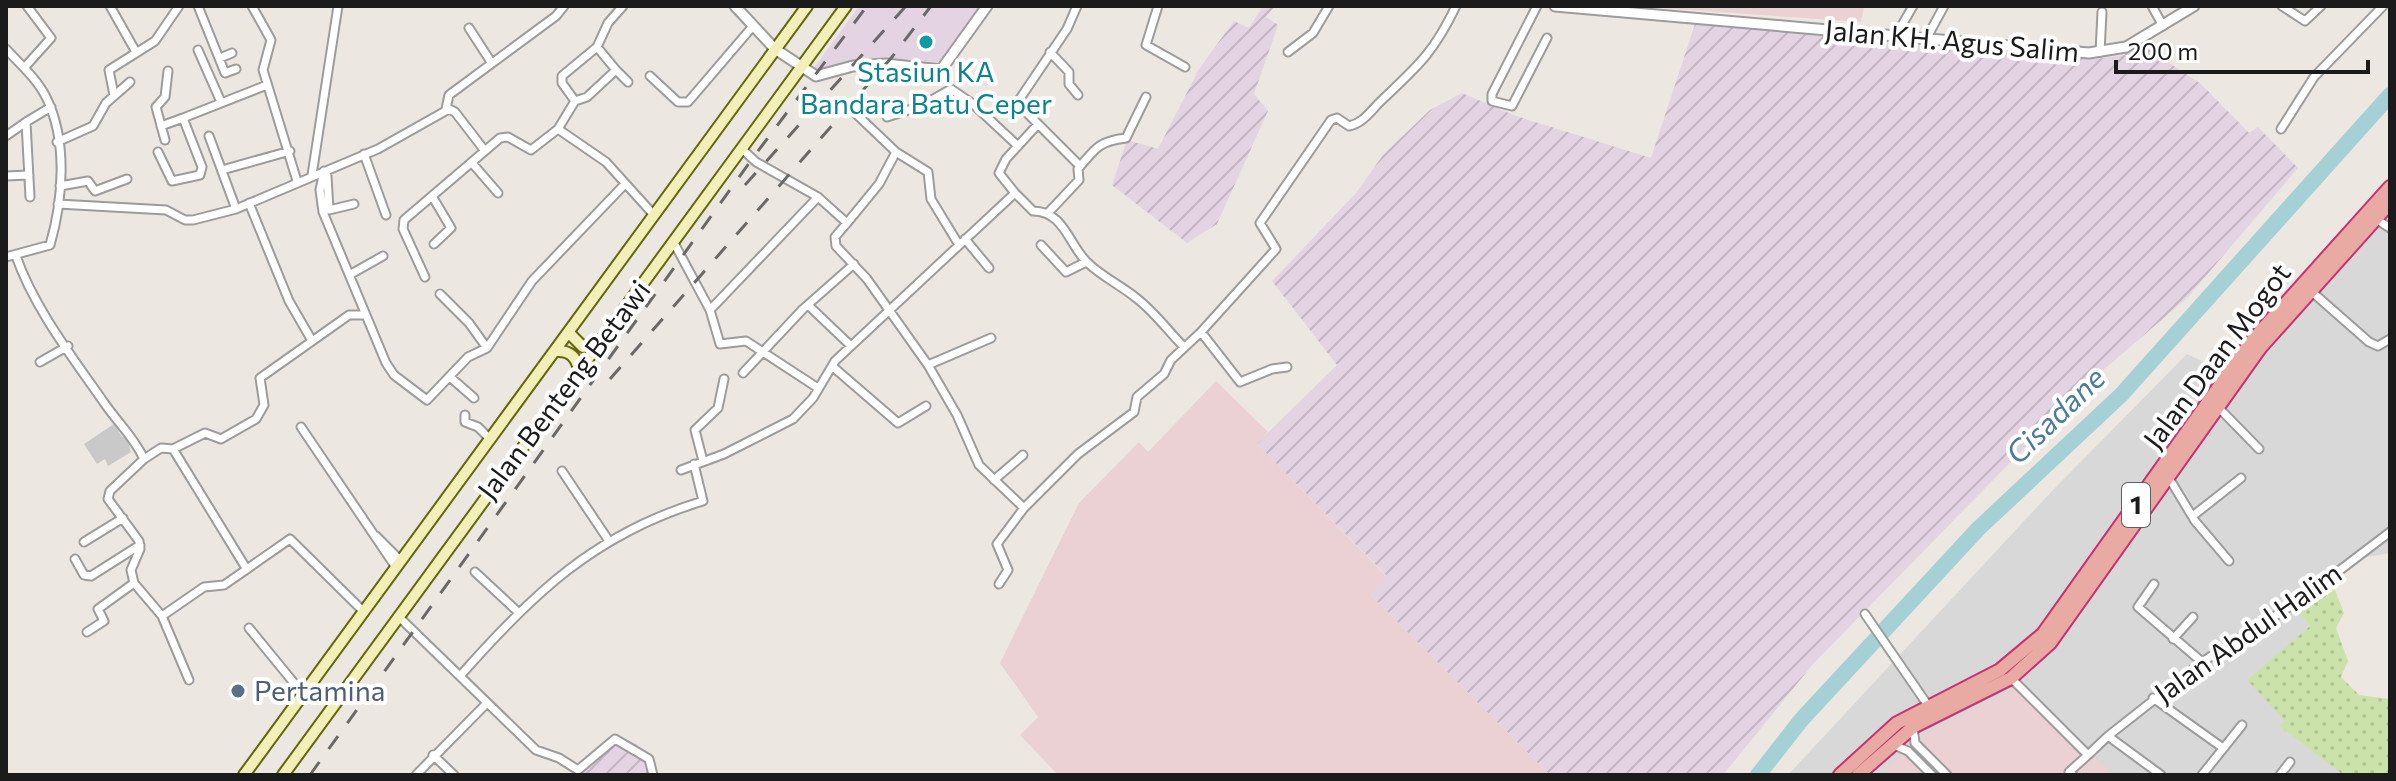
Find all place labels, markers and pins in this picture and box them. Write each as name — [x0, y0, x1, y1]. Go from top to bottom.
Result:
marker: Stasiun KA Bandara Batu Ceper — [917, 33, 935, 51]
place label: Stasiun KA Bandara Batu Ceper — [800, 54, 1052, 120]
place label: Pertamina — [254, 673, 385, 707]
marker: Pertamina — [229, 682, 247, 700]

